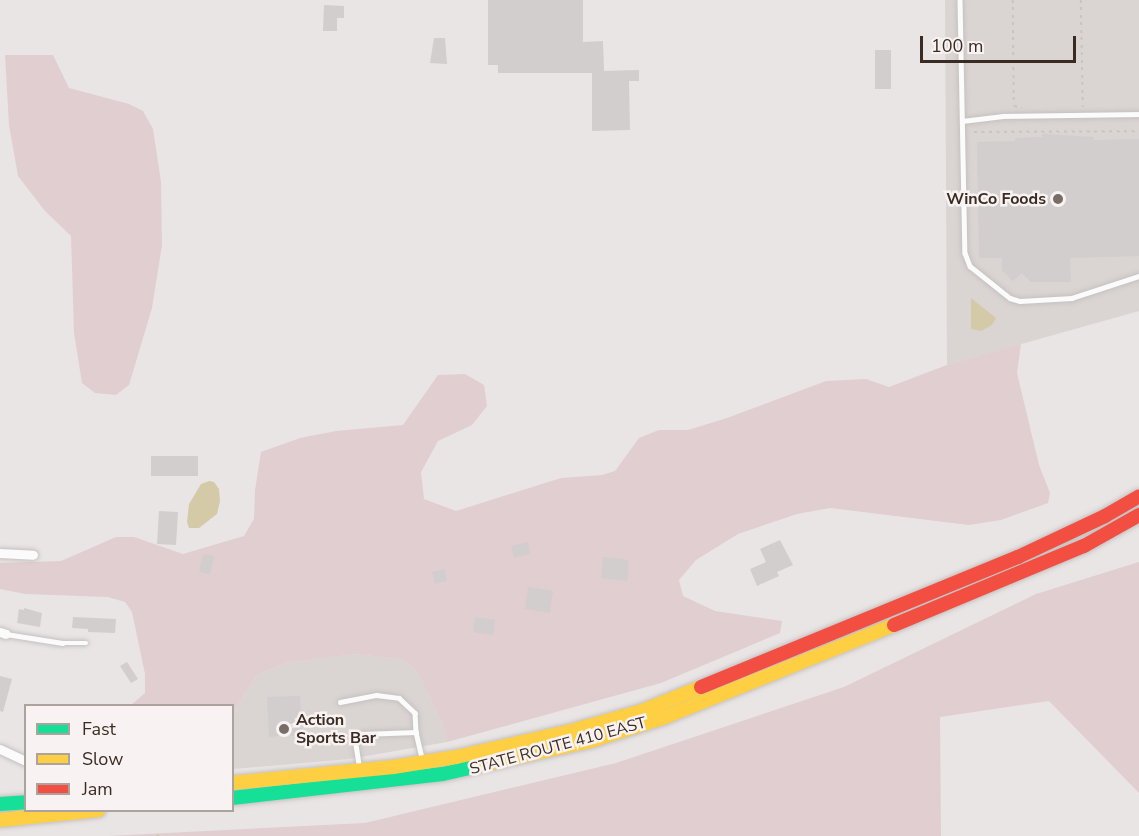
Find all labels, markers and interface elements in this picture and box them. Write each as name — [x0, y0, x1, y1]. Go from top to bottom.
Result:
scale bar — [923, 24, 1079, 62]
text: 100 m — [931, 34, 983, 58]
place label: WinCo Foods — [946, 189, 1046, 209]
marker: WinCo Foods — [1051, 192, 1065, 206]
legend — [24, 704, 234, 812]
place label: Action Sports Bar — [296, 710, 376, 748]
street label: STATE ROUTE 410 EAST — [468, 713, 648, 779]
text: Fast — [82, 717, 116, 741]
marker: Action Sports Bar — [277, 722, 291, 736]
text: Slow — [82, 747, 123, 771]
text: Jam — [82, 777, 113, 801]

